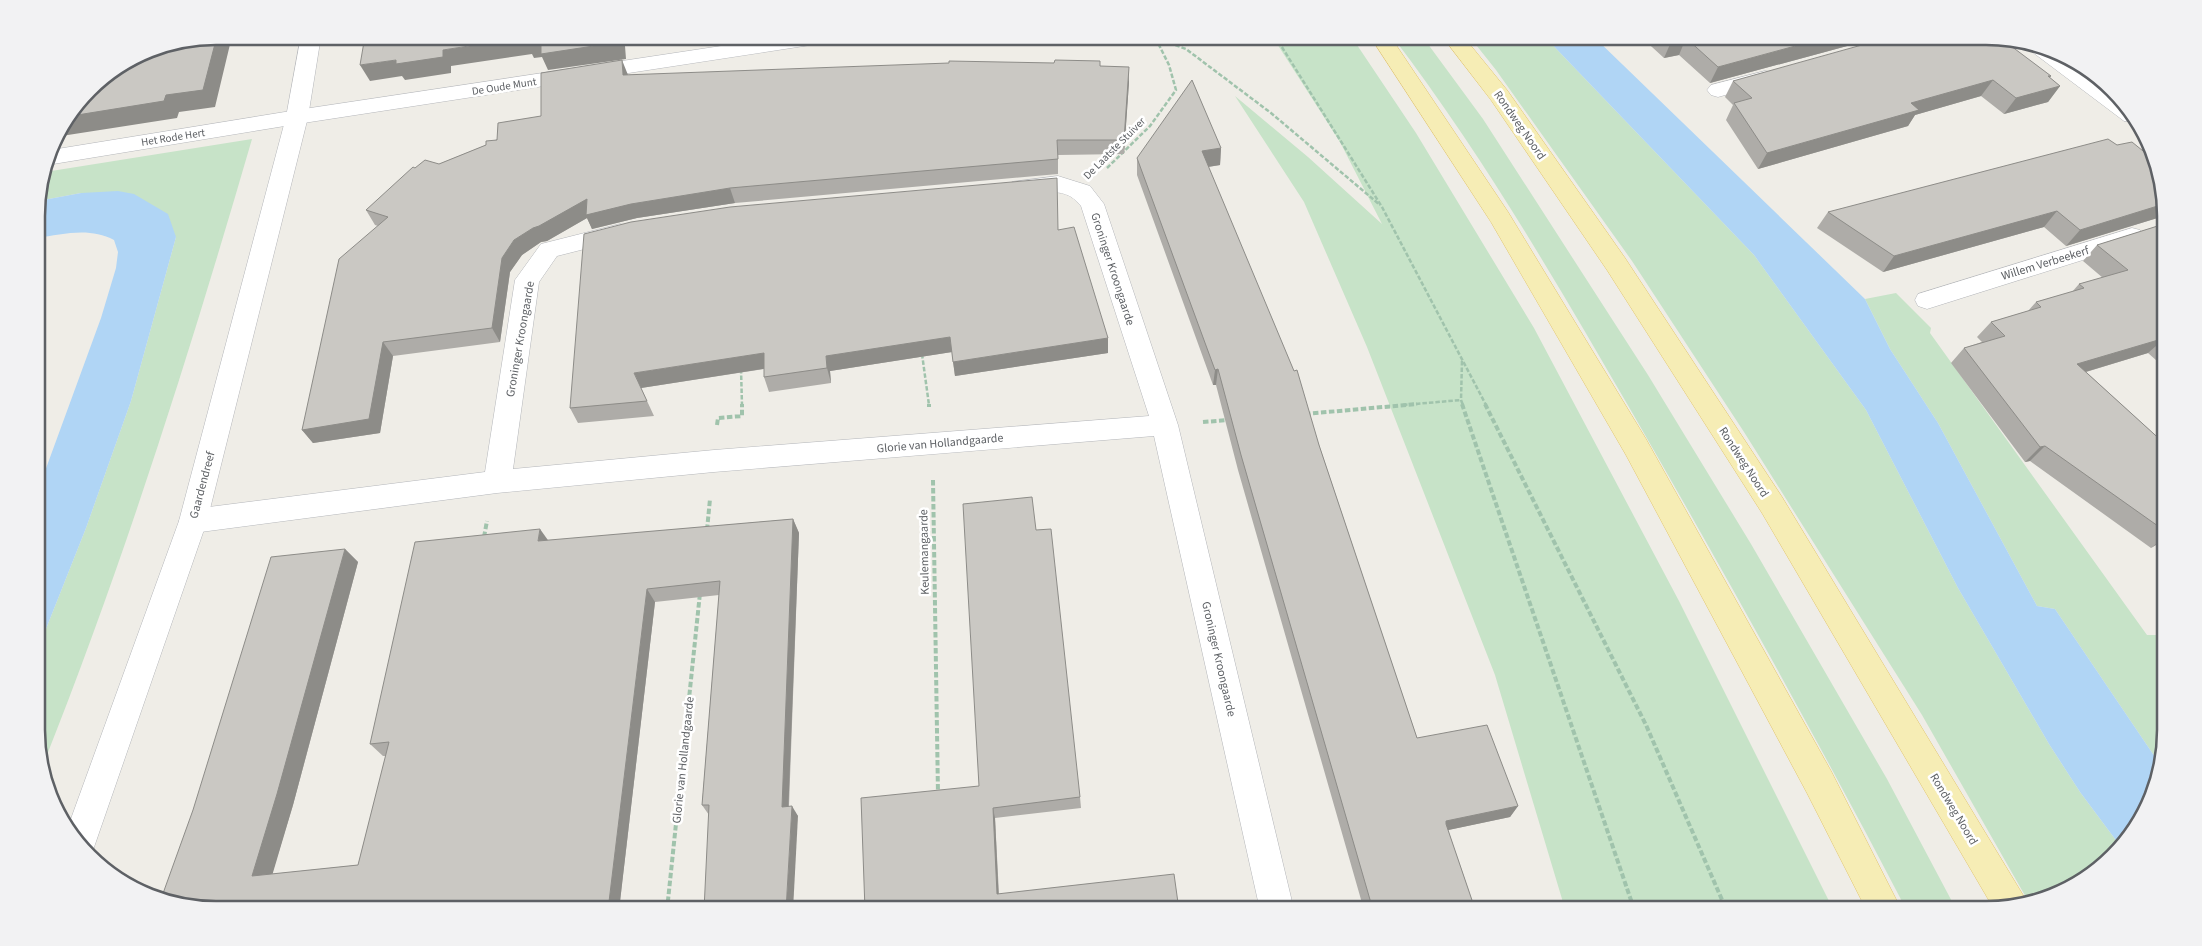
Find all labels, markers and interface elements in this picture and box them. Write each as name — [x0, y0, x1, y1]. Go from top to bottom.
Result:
street label: De Oude Munt — [471, 74, 538, 99]
street label: Rondweg Noord — [1489, 87, 1550, 163]
street label: De Laatste Stuiver — [1080, 114, 1149, 183]
street label: Het Rode Hert — [140, 125, 206, 150]
street label: Groninger Kroongaarde — [1086, 211, 1139, 328]
street label: Willem Verbeekerf — [1999, 242, 2092, 285]
street label: Groninger Kroongaarde — [502, 280, 539, 398]
street label: Rondweg Noord — [1714, 424, 1773, 501]
street label: Glorie van Hollandgaarde — [876, 429, 1004, 458]
street label: Gaardendreef — [185, 449, 220, 521]
street label: Keulemangaarde — [915, 509, 934, 595]
street label: Groninger Kroongaarde — [1197, 600, 1240, 718]
street label: Glorie van Hollandgaarde — [668, 696, 699, 824]
street label: Rondweg Noord — [1925, 770, 1982, 848]

